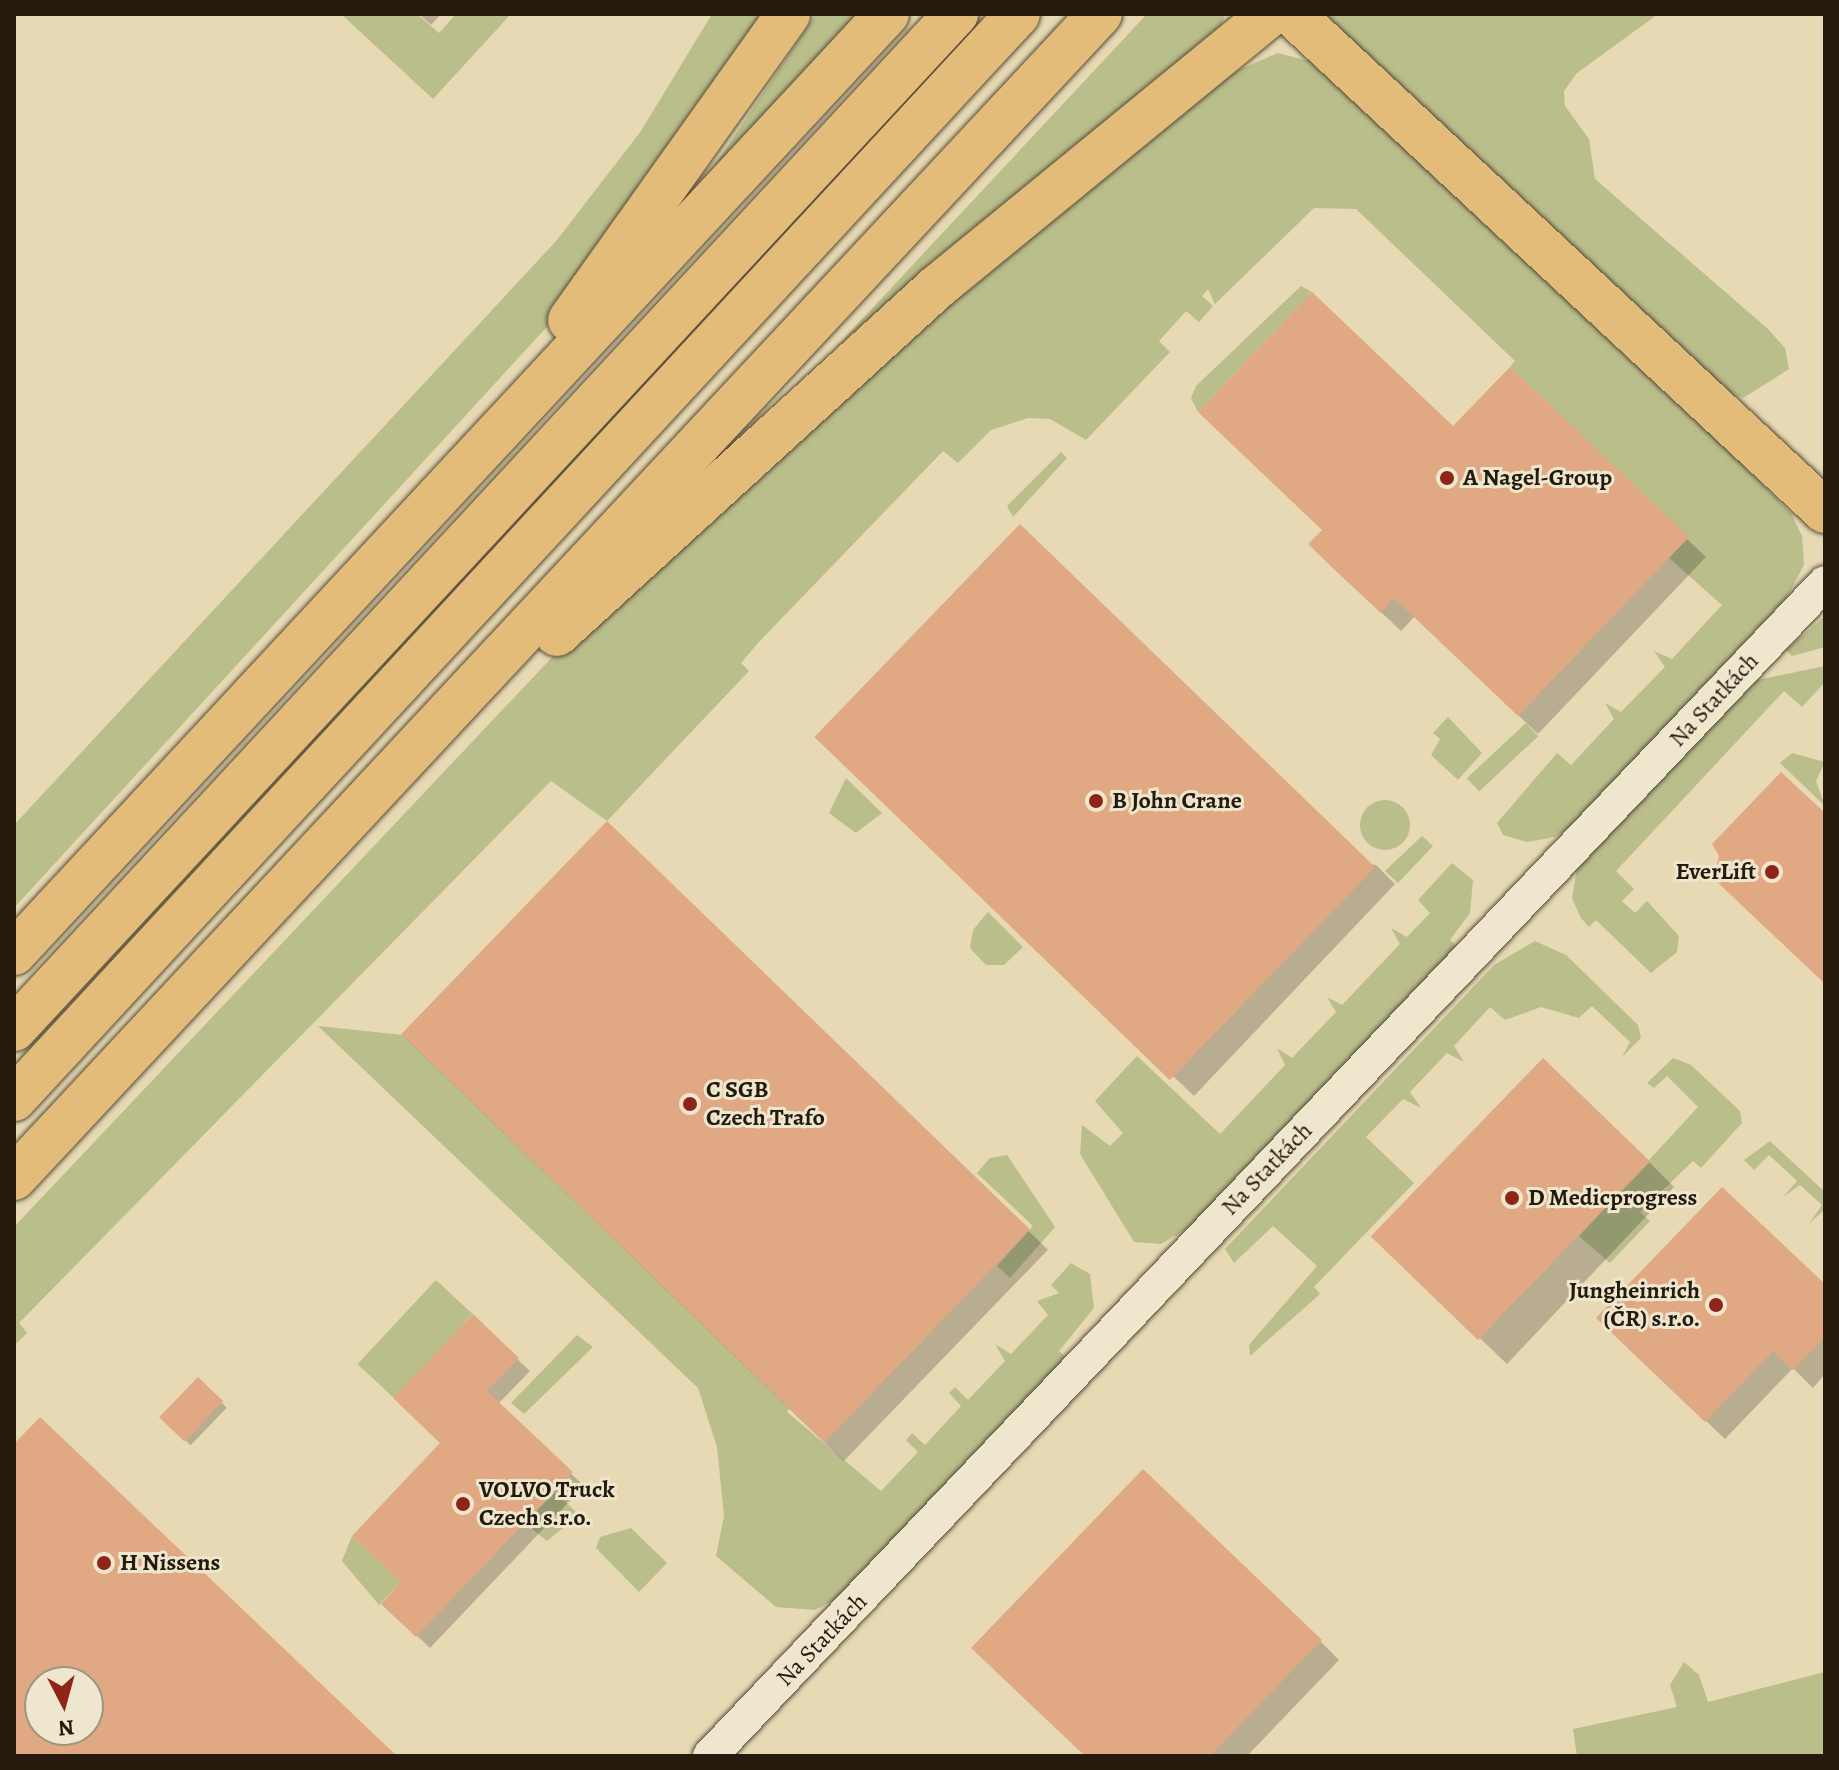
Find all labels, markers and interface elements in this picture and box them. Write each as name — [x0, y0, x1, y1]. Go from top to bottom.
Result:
place label: A Nagel-Group — [1463, 464, 1612, 492]
marker: A Nagel-Group — [1438, 469, 1456, 487]
street label: Na Statkách — [1663, 647, 1765, 753]
place label: B John Crane — [1112, 787, 1242, 815]
marker: B John Crane — [1087, 792, 1105, 810]
place label: EverLift — [1675, 858, 1756, 886]
marker: EverLift — [1763, 863, 1781, 881]
place label: C SGB Czech Trafo — [706, 1076, 825, 1132]
marker: C SGB Czech Trafo — [681, 1095, 699, 1113]
street label: Na Statkách — [1216, 1117, 1318, 1221]
place label: D Medicprogress — [1528, 1184, 1697, 1212]
marker: D Medicprogress — [1503, 1189, 1521, 1207]
place label: Jungheinrich (ČR) s.r.o. — [1569, 1277, 1700, 1333]
marker: Jungheinrich (ČR) s.r.o. — [1707, 1296, 1725, 1314]
place label: VOLVO Truck Czech s.r.o. — [479, 1476, 615, 1532]
marker: VOLVO Truck Czech s.r.o. — [454, 1495, 472, 1513]
place label: H Nissens — [120, 1549, 220, 1577]
marker: H Nissens — [95, 1554, 113, 1572]
street label: Na Statkách — [771, 1588, 873, 1692]
north arrow — [24, 1666, 104, 1746]
text: N — [57, 1712, 76, 1744]

